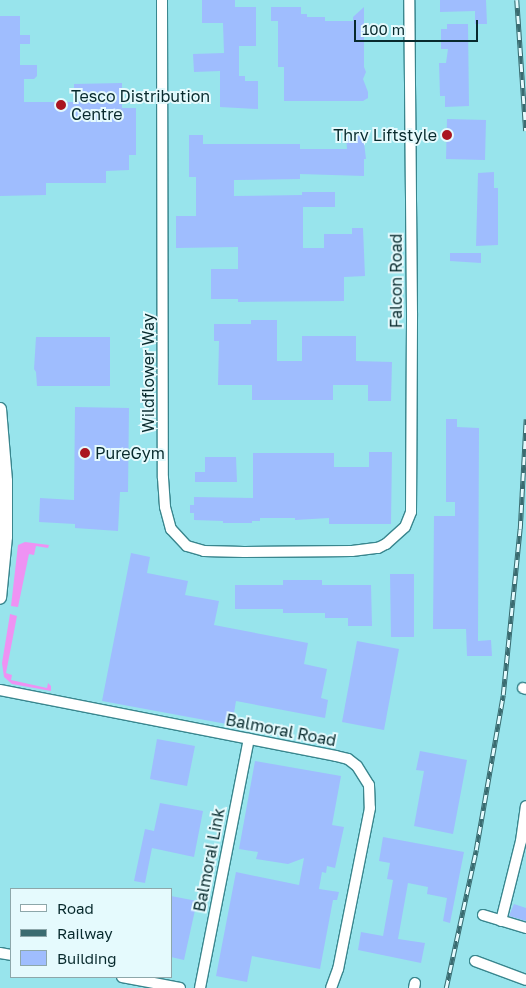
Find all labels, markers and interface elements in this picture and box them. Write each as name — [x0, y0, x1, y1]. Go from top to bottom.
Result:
scale bar — [356, 10, 480, 42]
text: 100 m — [362, 20, 405, 38]
place label: Tesco Distribution Centre — [71, 86, 210, 124]
marker: Tesco Distribution Centre — [55, 99, 67, 111]
place label: Thrv Liftstyle — [333, 125, 437, 145]
marker: Thrv Liftstyle — [441, 129, 453, 141]
street label: Falcon Road — [386, 234, 406, 328]
street label: Wildflower Way — [138, 313, 158, 433]
place label: PureGym — [95, 443, 165, 463]
marker: PureGym — [79, 447, 91, 459]
street label: Balmoral Road — [224, 710, 338, 750]
street label: Balmoral Link — [190, 807, 228, 913]
legend — [10, 888, 172, 978]
text: Road — [57, 899, 94, 917]
text: Railway — [57, 924, 113, 942]
text: Building — [57, 949, 117, 967]

